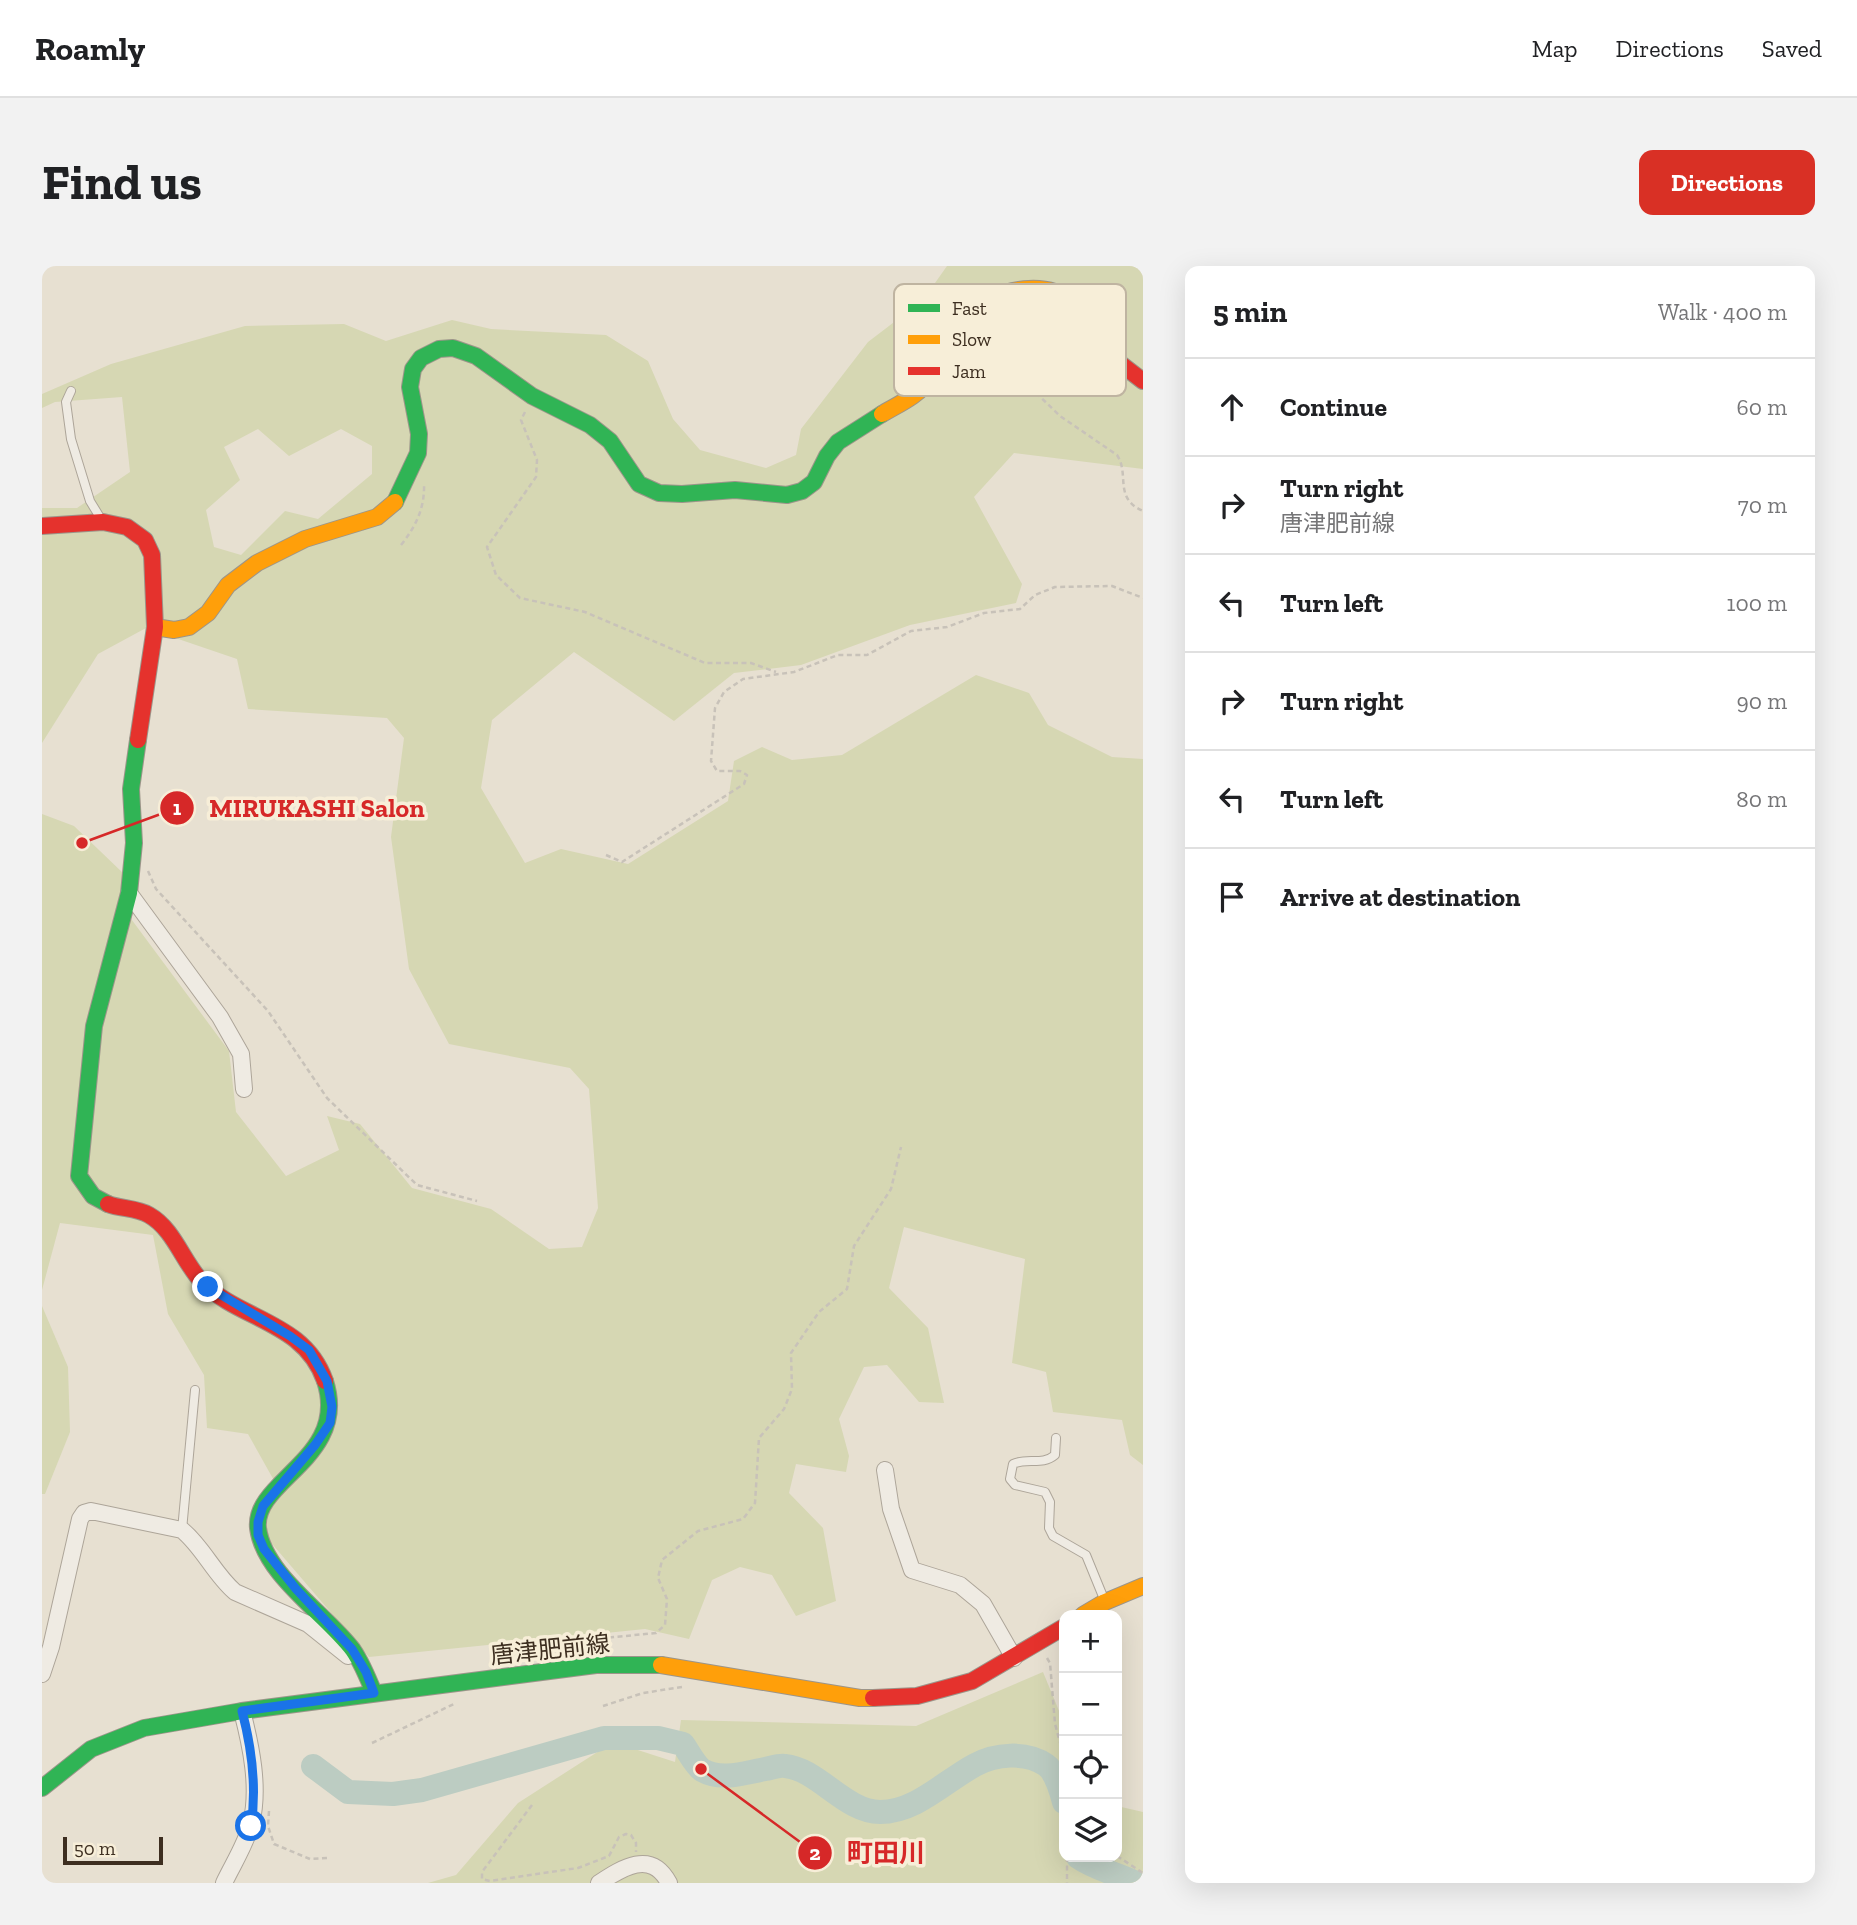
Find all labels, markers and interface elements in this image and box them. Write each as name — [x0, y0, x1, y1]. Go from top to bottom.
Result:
text: Roamly — [35, 29, 145, 68]
text: Map — [1532, 34, 1578, 63]
text: Directions — [1616, 34, 1724, 63]
text: Saved — [1762, 34, 1822, 63]
button: Directions — [1639, 150, 1815, 215]
text: Find us — [42, 153, 202, 212]
legend — [894, 284, 1126, 396]
text: 5 min — [1213, 294, 1287, 330]
text: Fast — [952, 297, 987, 320]
text: Walk · 400 m — [1658, 298, 1787, 326]
text: Slow — [952, 328, 992, 351]
text: Jam — [952, 360, 986, 383]
icon: ahead — [1213, 388, 1251, 426]
text: Continue — [1280, 391, 1387, 423]
text: 60 m — [1736, 393, 1787, 421]
text: Turn right — [1280, 472, 1403, 504]
icon: right — [1213, 486, 1251, 524]
text: 70 m — [1738, 491, 1787, 519]
text: 唐津肥前線 — [1280, 509, 1395, 537]
icon: left — [1213, 584, 1251, 622]
text: Turn left — [1280, 587, 1383, 619]
text: 100 m — [1727, 589, 1787, 617]
icon: right — [1213, 682, 1251, 720]
text: Turn right — [1280, 685, 1403, 717]
text: 90 m — [1736, 687, 1787, 715]
icon: left — [1213, 780, 1251, 818]
text: Turn left — [1280, 783, 1383, 815]
callout: MIRUKASHI Salon — [160, 785, 438, 832]
text: 80 m — [1736, 785, 1787, 813]
text: MIRUKASHI Salon — [209, 792, 425, 824]
text: 1 — [173, 795, 182, 820]
icon: arrive — [1213, 878, 1251, 916]
text: Arrive at destination — [1280, 881, 1520, 913]
route end — [192, 1271, 223, 1302]
map controls — [1059, 1610, 1122, 1862]
button: + — [1059, 1610, 1122, 1673]
street label: 唐津肥前線 — [489, 1628, 611, 1670]
button: − — [1059, 1673, 1122, 1736]
button: locate — [1059, 1736, 1122, 1799]
button: layers — [1059, 1799, 1122, 1862]
route start — [235, 1810, 266, 1841]
callout: 町田川 — [798, 1829, 939, 1876]
scale bar — [63, 1834, 163, 1866]
text: 50 m — [74, 1837, 115, 1860]
text: 町田川 — [847, 1837, 925, 1869]
text: 2 — [809, 1840, 821, 1865]

